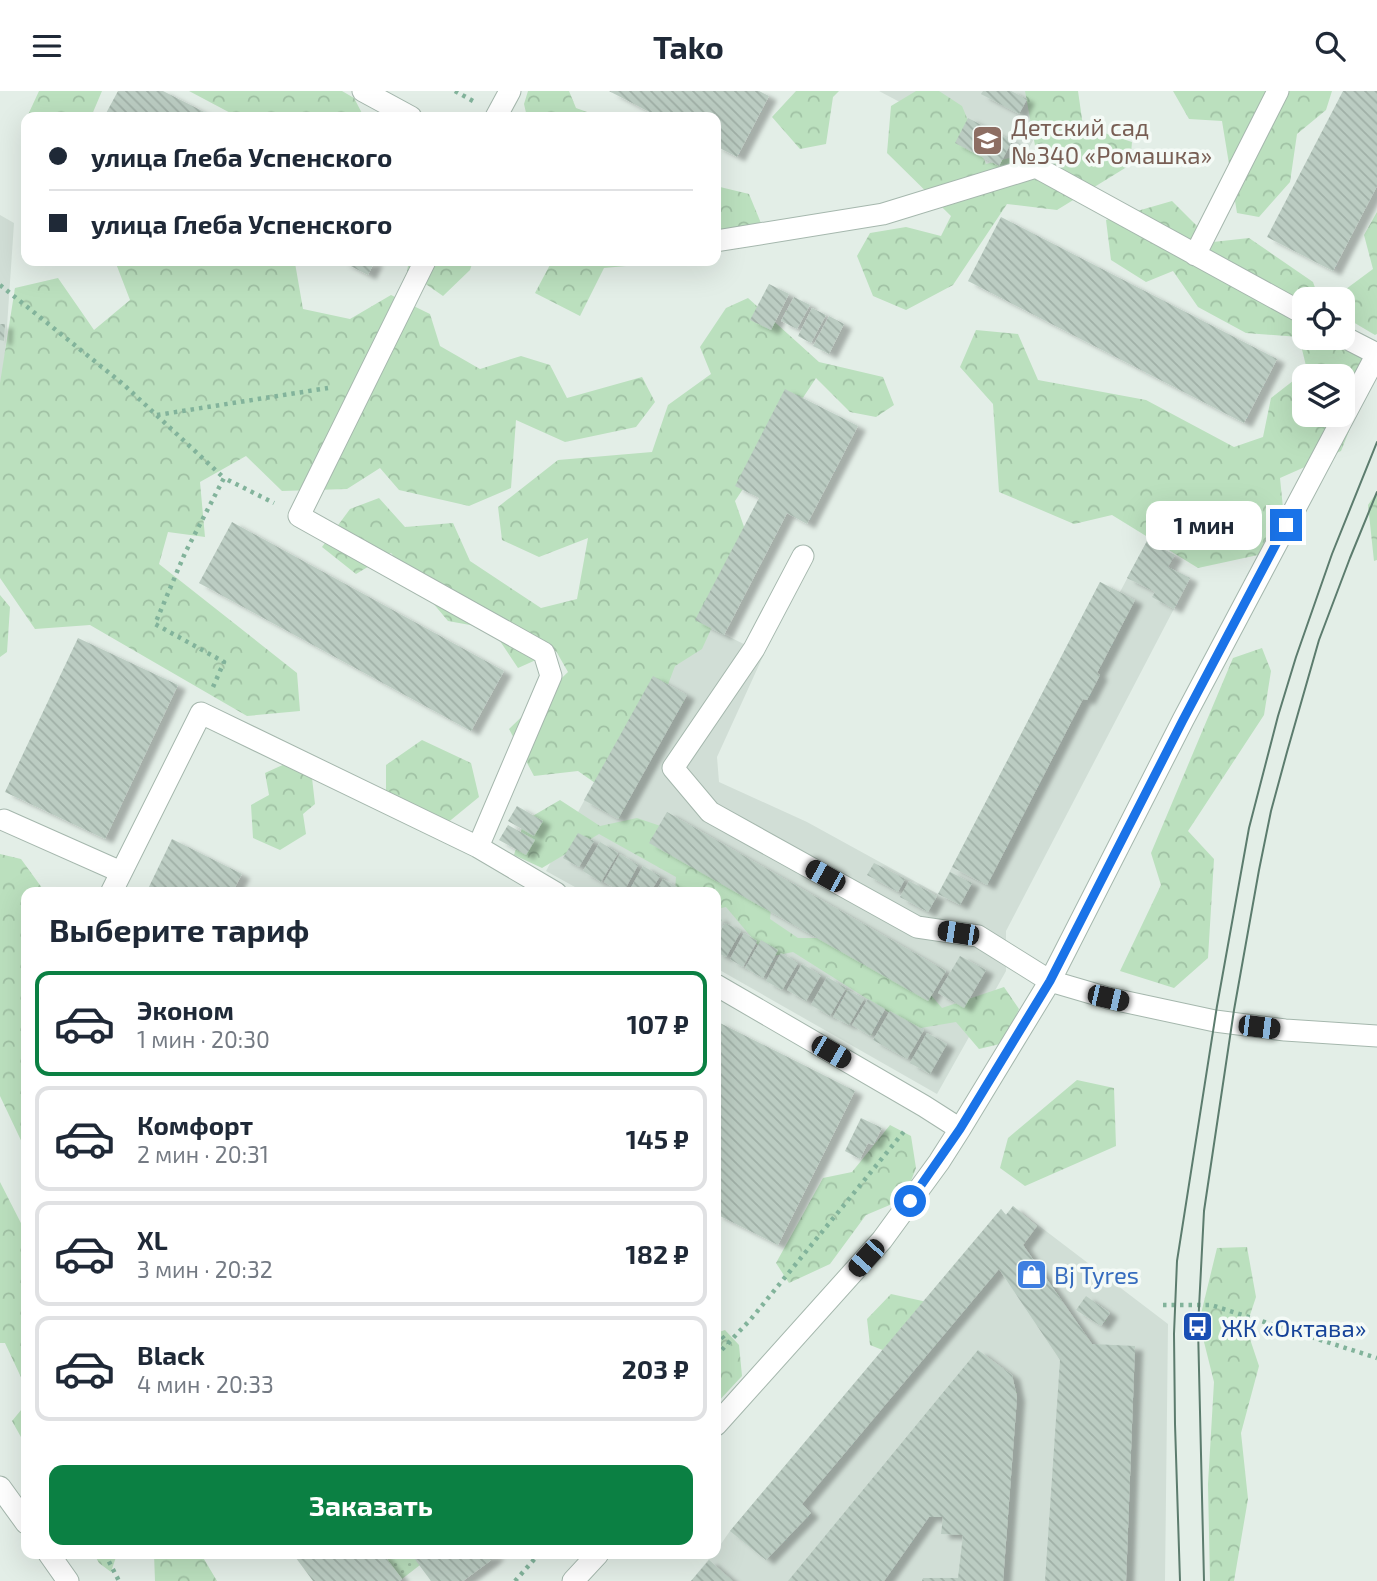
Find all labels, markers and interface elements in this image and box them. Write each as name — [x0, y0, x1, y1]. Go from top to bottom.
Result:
icon: menu — [28, 27, 66, 65]
text: Tako — [653, 27, 724, 65]
icon: search — [1311, 27, 1349, 65]
place label: Детский сад №340 «Ромашка» — [1011, 112, 1212, 169]
school or university icon: Детский сад №340 «Ромашка» — [971, 123, 1005, 157]
text: улица Глеба Успенского — [91, 141, 392, 172]
text: улица Глеба Успенского — [91, 208, 392, 239]
map controls — [1292, 287, 1355, 427]
button: locate — [1292, 287, 1355, 350]
button: layers — [1292, 364, 1355, 427]
callout: 1 мин — [1146, 501, 1262, 549]
route end — [1270, 509, 1302, 541]
text: 1 мин — [1174, 511, 1234, 539]
car — [802, 857, 849, 895]
text: Выберите тариф — [49, 910, 309, 948]
car — [936, 919, 981, 947]
car — [1086, 983, 1131, 1013]
icon: car — [53, 992, 116, 1055]
text: Эконом — [137, 994, 234, 1025]
text: 107 ₽ — [627, 1008, 689, 1039]
car — [1237, 1014, 1282, 1040]
text: 1 мин · 20:30 — [137, 1025, 270, 1053]
car — [808, 1032, 855, 1072]
icon: car — [53, 1107, 116, 1170]
text: Комфорт — [137, 1109, 253, 1140]
text: 145 ₽ — [626, 1123, 689, 1154]
text: 2 мин · 20:31 — [137, 1140, 269, 1168]
route start — [894, 1185, 926, 1217]
icon: car — [53, 1222, 116, 1285]
text: XL — [137, 1224, 168, 1255]
car — [845, 1235, 888, 1281]
text: 182 ₽ — [625, 1238, 689, 1269]
text: 3 мин · 20:32 — [137, 1255, 273, 1283]
shop icon: Bj Tyres — [1014, 1257, 1048, 1291]
place label: Bj Tyres — [1054, 1260, 1139, 1289]
bus stop icon: ЖК «Октава» — [1181, 1310, 1215, 1344]
place label: ЖК «Октава» — [1221, 1313, 1366, 1342]
icon: car — [53, 1337, 116, 1400]
text: Black — [137, 1339, 205, 1370]
text: 203 ₽ — [622, 1353, 689, 1384]
text: 4 мин · 20:33 — [137, 1370, 274, 1398]
button: Заказать — [49, 1465, 693, 1545]

